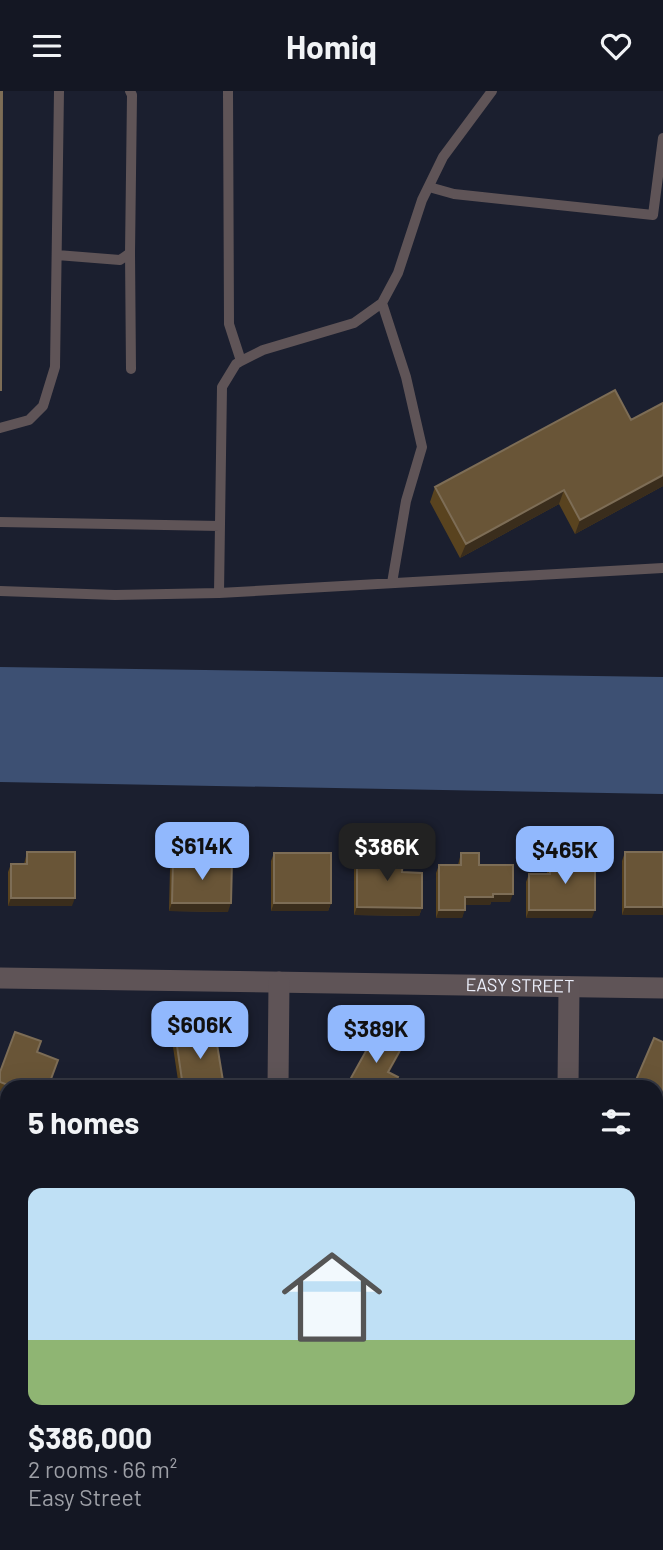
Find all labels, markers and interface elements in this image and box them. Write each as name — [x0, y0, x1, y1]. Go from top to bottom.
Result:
icon: menu — [28, 27, 66, 65]
text: Homiq — [286, 27, 377, 65]
icon: heart — [597, 27, 635, 65]
pin: $614K — [153, 823, 251, 882]
pin: $386K — [338, 823, 436, 883]
pin: $465K — [516, 827, 614, 886]
text: $614K — [171, 831, 233, 859]
text: $386K — [355, 832, 419, 860]
text: $465K — [532, 835, 598, 863]
street label: EASY STREET — [465, 973, 574, 997]
pin: $606K — [151, 1002, 249, 1061]
pin: $389K — [327, 1005, 425, 1065]
text: $606K — [167, 1010, 233, 1038]
text: $389K — [344, 1014, 408, 1042]
icon: filters — [597, 1103, 635, 1141]
text: 5 homes — [28, 1104, 139, 1140]
icon: home — [269, 1234, 395, 1360]
text: $386,000 — [28, 1419, 152, 1455]
text: 2 rooms · 66 m² — [28, 1455, 177, 1483]
text: Easy Street — [28, 1483, 142, 1511]

